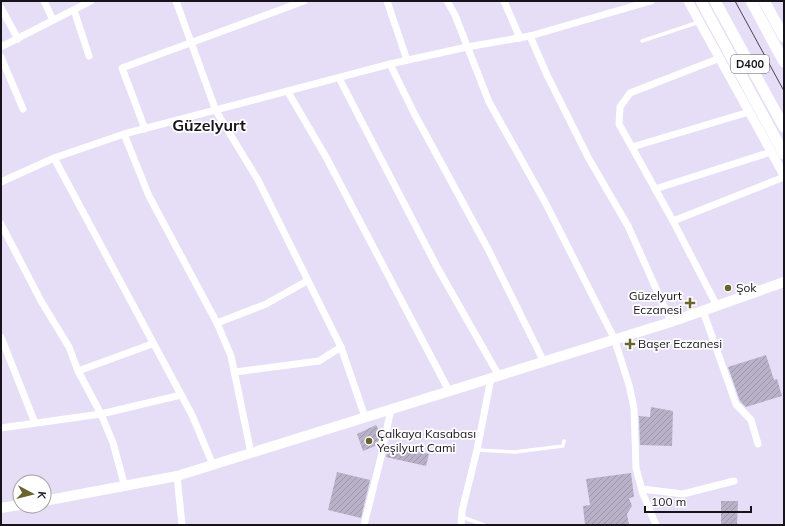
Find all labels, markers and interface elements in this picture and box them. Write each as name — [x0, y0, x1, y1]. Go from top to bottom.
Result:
road number: D400 — [731, 55, 769, 73]
district label: Güzelyurt — [172, 115, 246, 135]
place label: Şok — [736, 280, 757, 295]
marker: Şok — [723, 283, 733, 293]
place label: Güzelyurt Eczanesi — [629, 288, 682, 317]
marker: Güzelyurt Eczanesi — [685, 298, 695, 308]
place label: Başer Eczanesi — [638, 336, 722, 351]
marker: Başer Eczanesi — [625, 339, 635, 349]
place label: Çalkaya Kasabası Yeşilyurt Cami — [376, 426, 476, 455]
marker: Çalkaya Kasabası Yeşilyurt Cami — [364, 436, 374, 446]
north arrow — [12, 474, 52, 514]
scale bar — [645, 488, 751, 514]
text: K — [34, 491, 49, 500]
text: 100 m — [651, 494, 686, 509]

